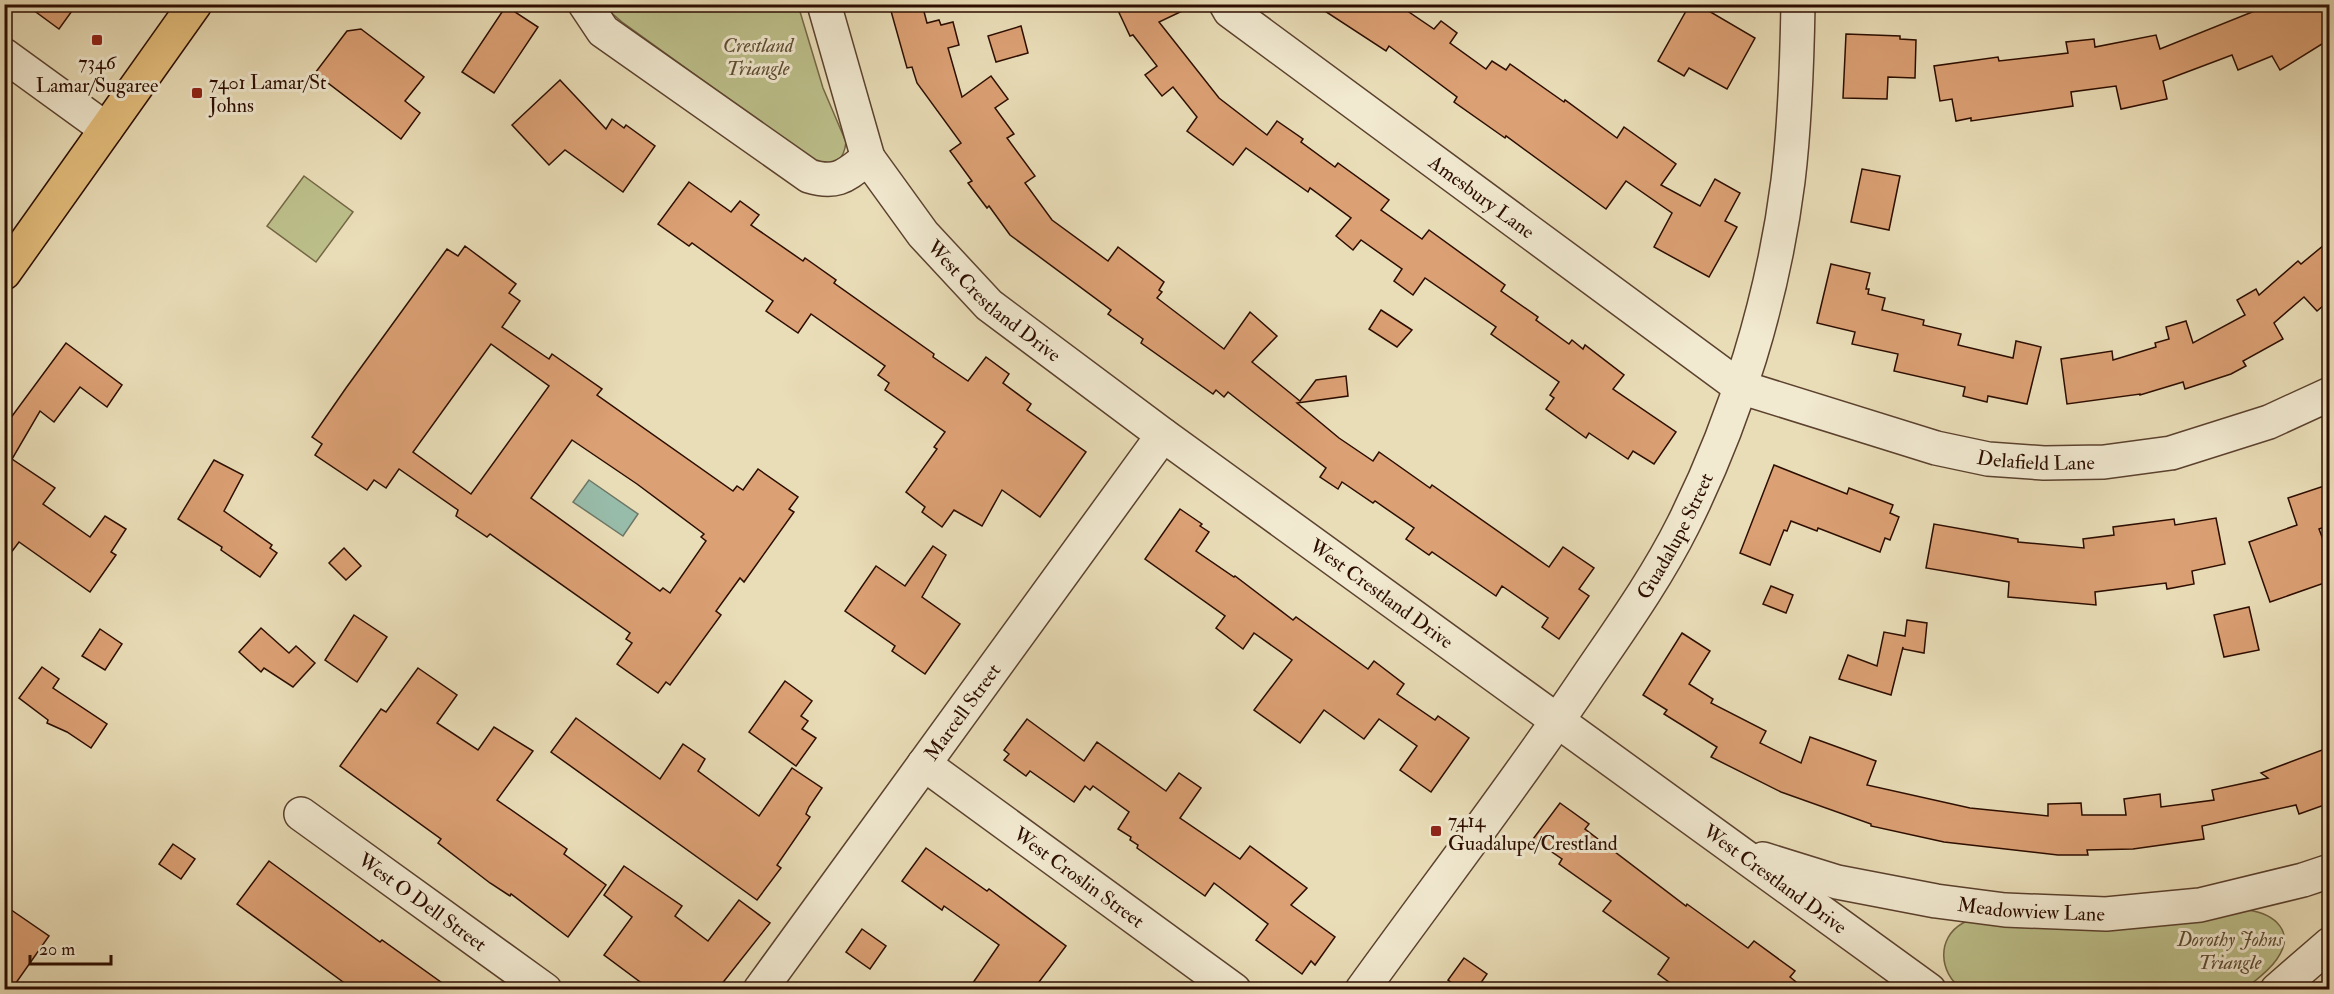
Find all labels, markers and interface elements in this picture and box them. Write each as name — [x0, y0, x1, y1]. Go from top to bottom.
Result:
marker: 7346 Lamar/Sugaree — [90, 33, 104, 47]
park label: Crestland Triangle — [723, 33, 795, 81]
place label: 7346 Lamar/Sugaree — [36, 50, 158, 98]
place label: 7401 Lamar/St Johns — [208, 70, 327, 118]
marker: 7401 Lamar/St Johns — [190, 86, 204, 100]
street label: Amesbury Lane — [1423, 149, 1539, 244]
street label: West Crestland Drive — [921, 234, 1066, 368]
street label: Delafield Lane — [1974, 445, 2095, 476]
street label: Guadalupe Street — [1631, 469, 1719, 604]
street label: West Crestland Drive — [1304, 533, 1458, 654]
street label: Marcell Street — [919, 658, 1006, 765]
place label: 7414 Guadalupe/Crestland — [1448, 808, 1618, 857]
street label: West Crestland Drive — [1697, 818, 1852, 939]
street label: West Croslin Street — [1008, 821, 1150, 934]
marker: 7414 Guadalupe/Crestland — [1429, 824, 1443, 838]
street label: West O Dell Street — [352, 847, 492, 957]
street label: Meadowview Lane — [1956, 892, 2105, 927]
park label: Dorothy Johns Triangle — [2176, 927, 2283, 975]
scale bar — [30, 928, 111, 966]
text: 20 m — [39, 938, 75, 961]

